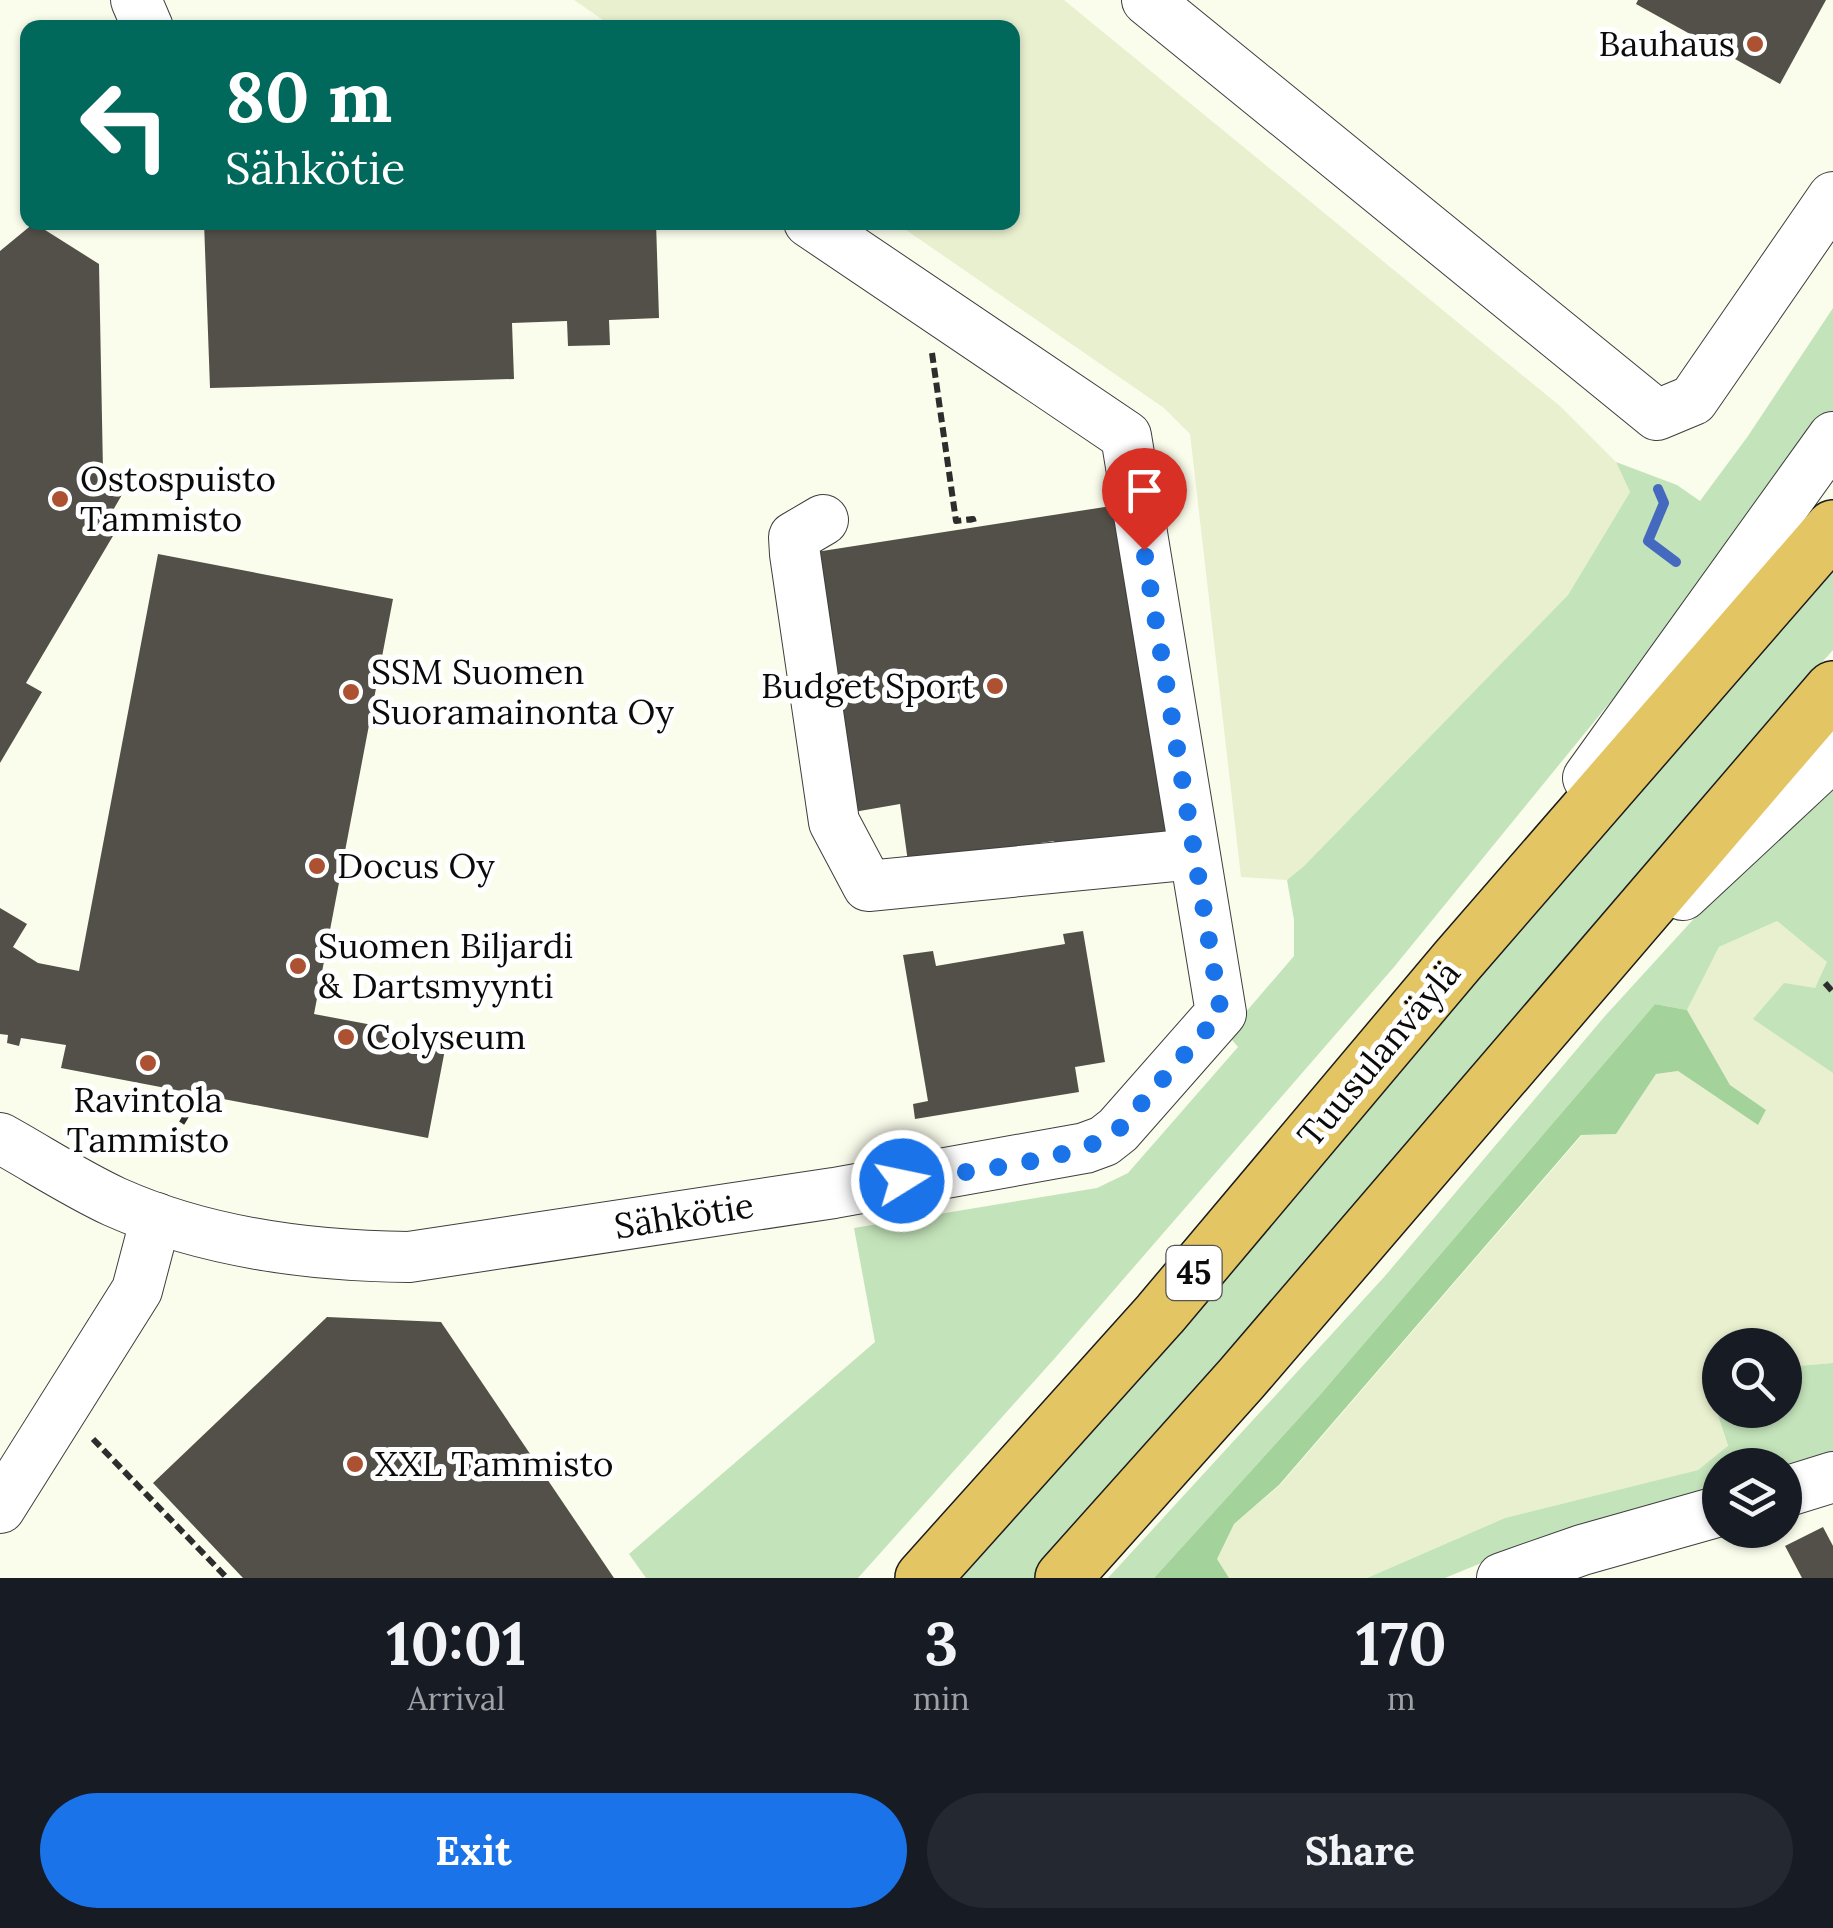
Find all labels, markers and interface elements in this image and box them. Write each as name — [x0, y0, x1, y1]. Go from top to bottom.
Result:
place label: Bauhaus — [1599, 21, 1735, 66]
marker: Bauhaus — [1744, 33, 1766, 55]
text: 80 m — [225, 52, 392, 141]
icon: left — [60, 60, 190, 190]
text: Sähkötie — [225, 139, 405, 196]
pin — [1102, 448, 1187, 551]
place label: Ostospuisto Tammisto — [80, 456, 276, 541]
icon: arrive — [1117, 463, 1172, 518]
marker: Ostospuisto Tammisto — [49, 488, 71, 510]
place label: SSM Suomen Suoramainonta Oy — [371, 649, 674, 734]
place label: Budget Sport — [761, 663, 975, 708]
marker: Budget Sport — [984, 675, 1006, 697]
marker: SSM Suomen Suoramainonta Oy — [340, 681, 362, 703]
place label: Docus Oy — [337, 843, 495, 888]
marker: Docus Oy — [306, 855, 328, 877]
place label: Suomen Biljardi & Dartsmyynti — [318, 923, 573, 1008]
street label: Tuusulanväylä — [1288, 951, 1470, 1156]
marker: Suomen Biljardi & Dartsmyynti — [287, 955, 309, 977]
place label: Colyseum — [366, 1014, 526, 1059]
marker: Colyseum — [335, 1026, 357, 1048]
marker: Ravintola Tammisto — [137, 1052, 159, 1074]
place label: Ravintola Tammisto — [67, 1077, 229, 1162]
position arrow — [850, 1129, 954, 1233]
street label: Sähkötie — [611, 1182, 757, 1249]
road number: 45 — [1166, 1246, 1222, 1300]
map controls — [1702, 1328, 1802, 1548]
button: search — [1702, 1328, 1802, 1428]
place label: XXL Tammisto — [375, 1441, 613, 1486]
button: layers — [1702, 1448, 1802, 1548]
marker: XXL Tammisto — [344, 1453, 366, 1475]
text: 10:01 — [386, 1605, 526, 1681]
text: 3 — [924, 1605, 958, 1681]
text: 170 — [1356, 1605, 1447, 1681]
text: Arrival — [407, 1678, 505, 1719]
text: min — [913, 1678, 970, 1719]
text: m — [1387, 1678, 1416, 1719]
button: Exit — [40, 1793, 907, 1908]
button: Share — [927, 1793, 1793, 1908]

